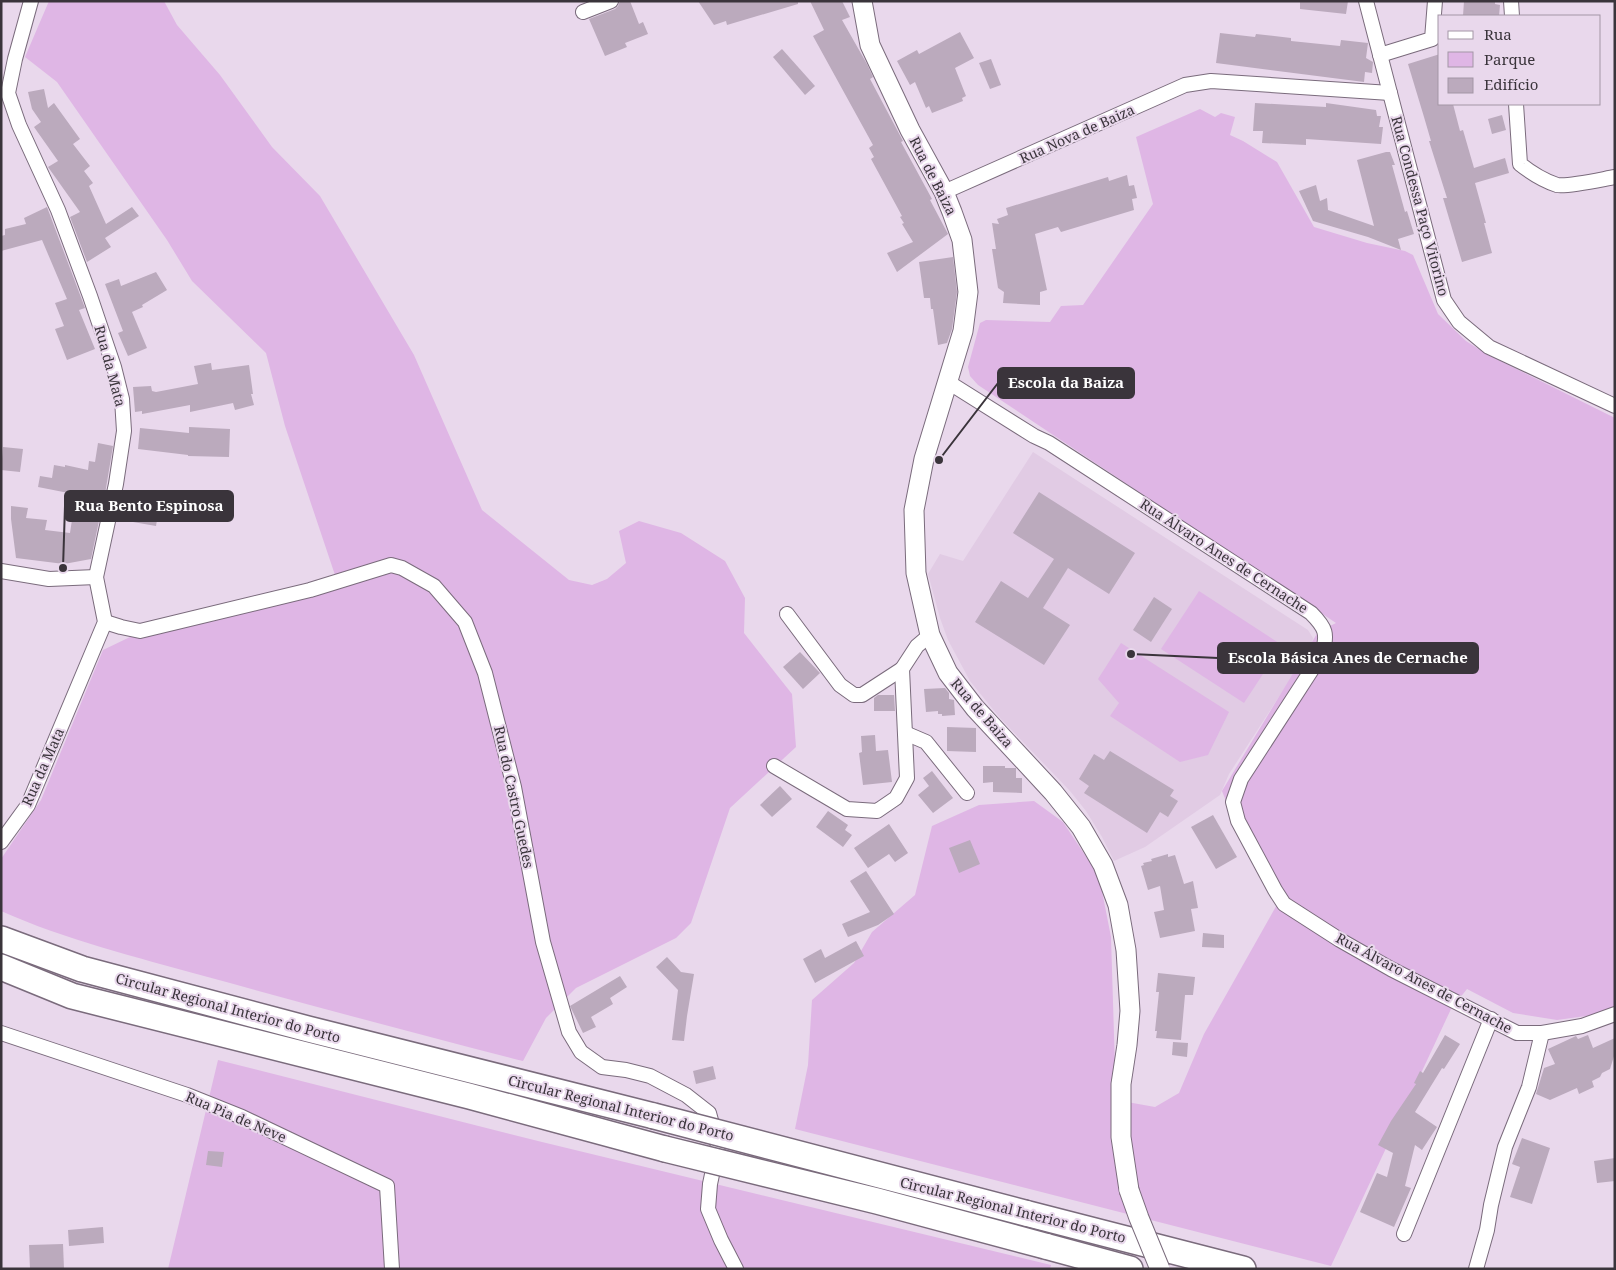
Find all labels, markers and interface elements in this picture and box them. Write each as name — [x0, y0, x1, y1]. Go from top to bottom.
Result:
legend — [1438, 15, 1601, 105]
text: Rua — [1484, 24, 1512, 44]
text: Parque — [1484, 49, 1535, 69]
text: Edifício — [1484, 74, 1539, 94]
street label: Rua Nova de Baiza — [1016, 100, 1138, 167]
street label: Rua Condessa Paço Vitorino — [1387, 114, 1454, 298]
street label: Rua de Baiza — [905, 133, 961, 218]
street label: Rua da Mata — [90, 323, 130, 409]
callout: Escola da Baiza — [998, 368, 1134, 398]
text: Escola da Baiza — [1008, 372, 1124, 392]
callout: Rua Bento Espinosa — [65, 491, 233, 521]
street label: Rua Álvaro Anes de Cernache — [1136, 494, 1312, 617]
text: Rua Bento Espinosa — [75, 495, 223, 515]
callout: Escola Básica Anes de Cernache — [1218, 643, 1478, 673]
text: Escola Básica Anes de Cernache — [1228, 647, 1468, 667]
street label: Rua de Baiza — [947, 674, 1018, 751]
street label: Rua do Castro Guedes — [490, 724, 539, 870]
street label: Rua da Mata — [17, 725, 68, 809]
street label: Rua Álvaro Anes de Cernache — [1333, 928, 1516, 1037]
street label: Circular Regional Interior do Porto — [114, 968, 343, 1047]
street label: Circular Regional Interior do Porto — [506, 1070, 736, 1145]
street label: Rua Pia de Neve — [183, 1087, 289, 1146]
street label: Circular Regional Interior do Porto — [898, 1172, 1128, 1247]

